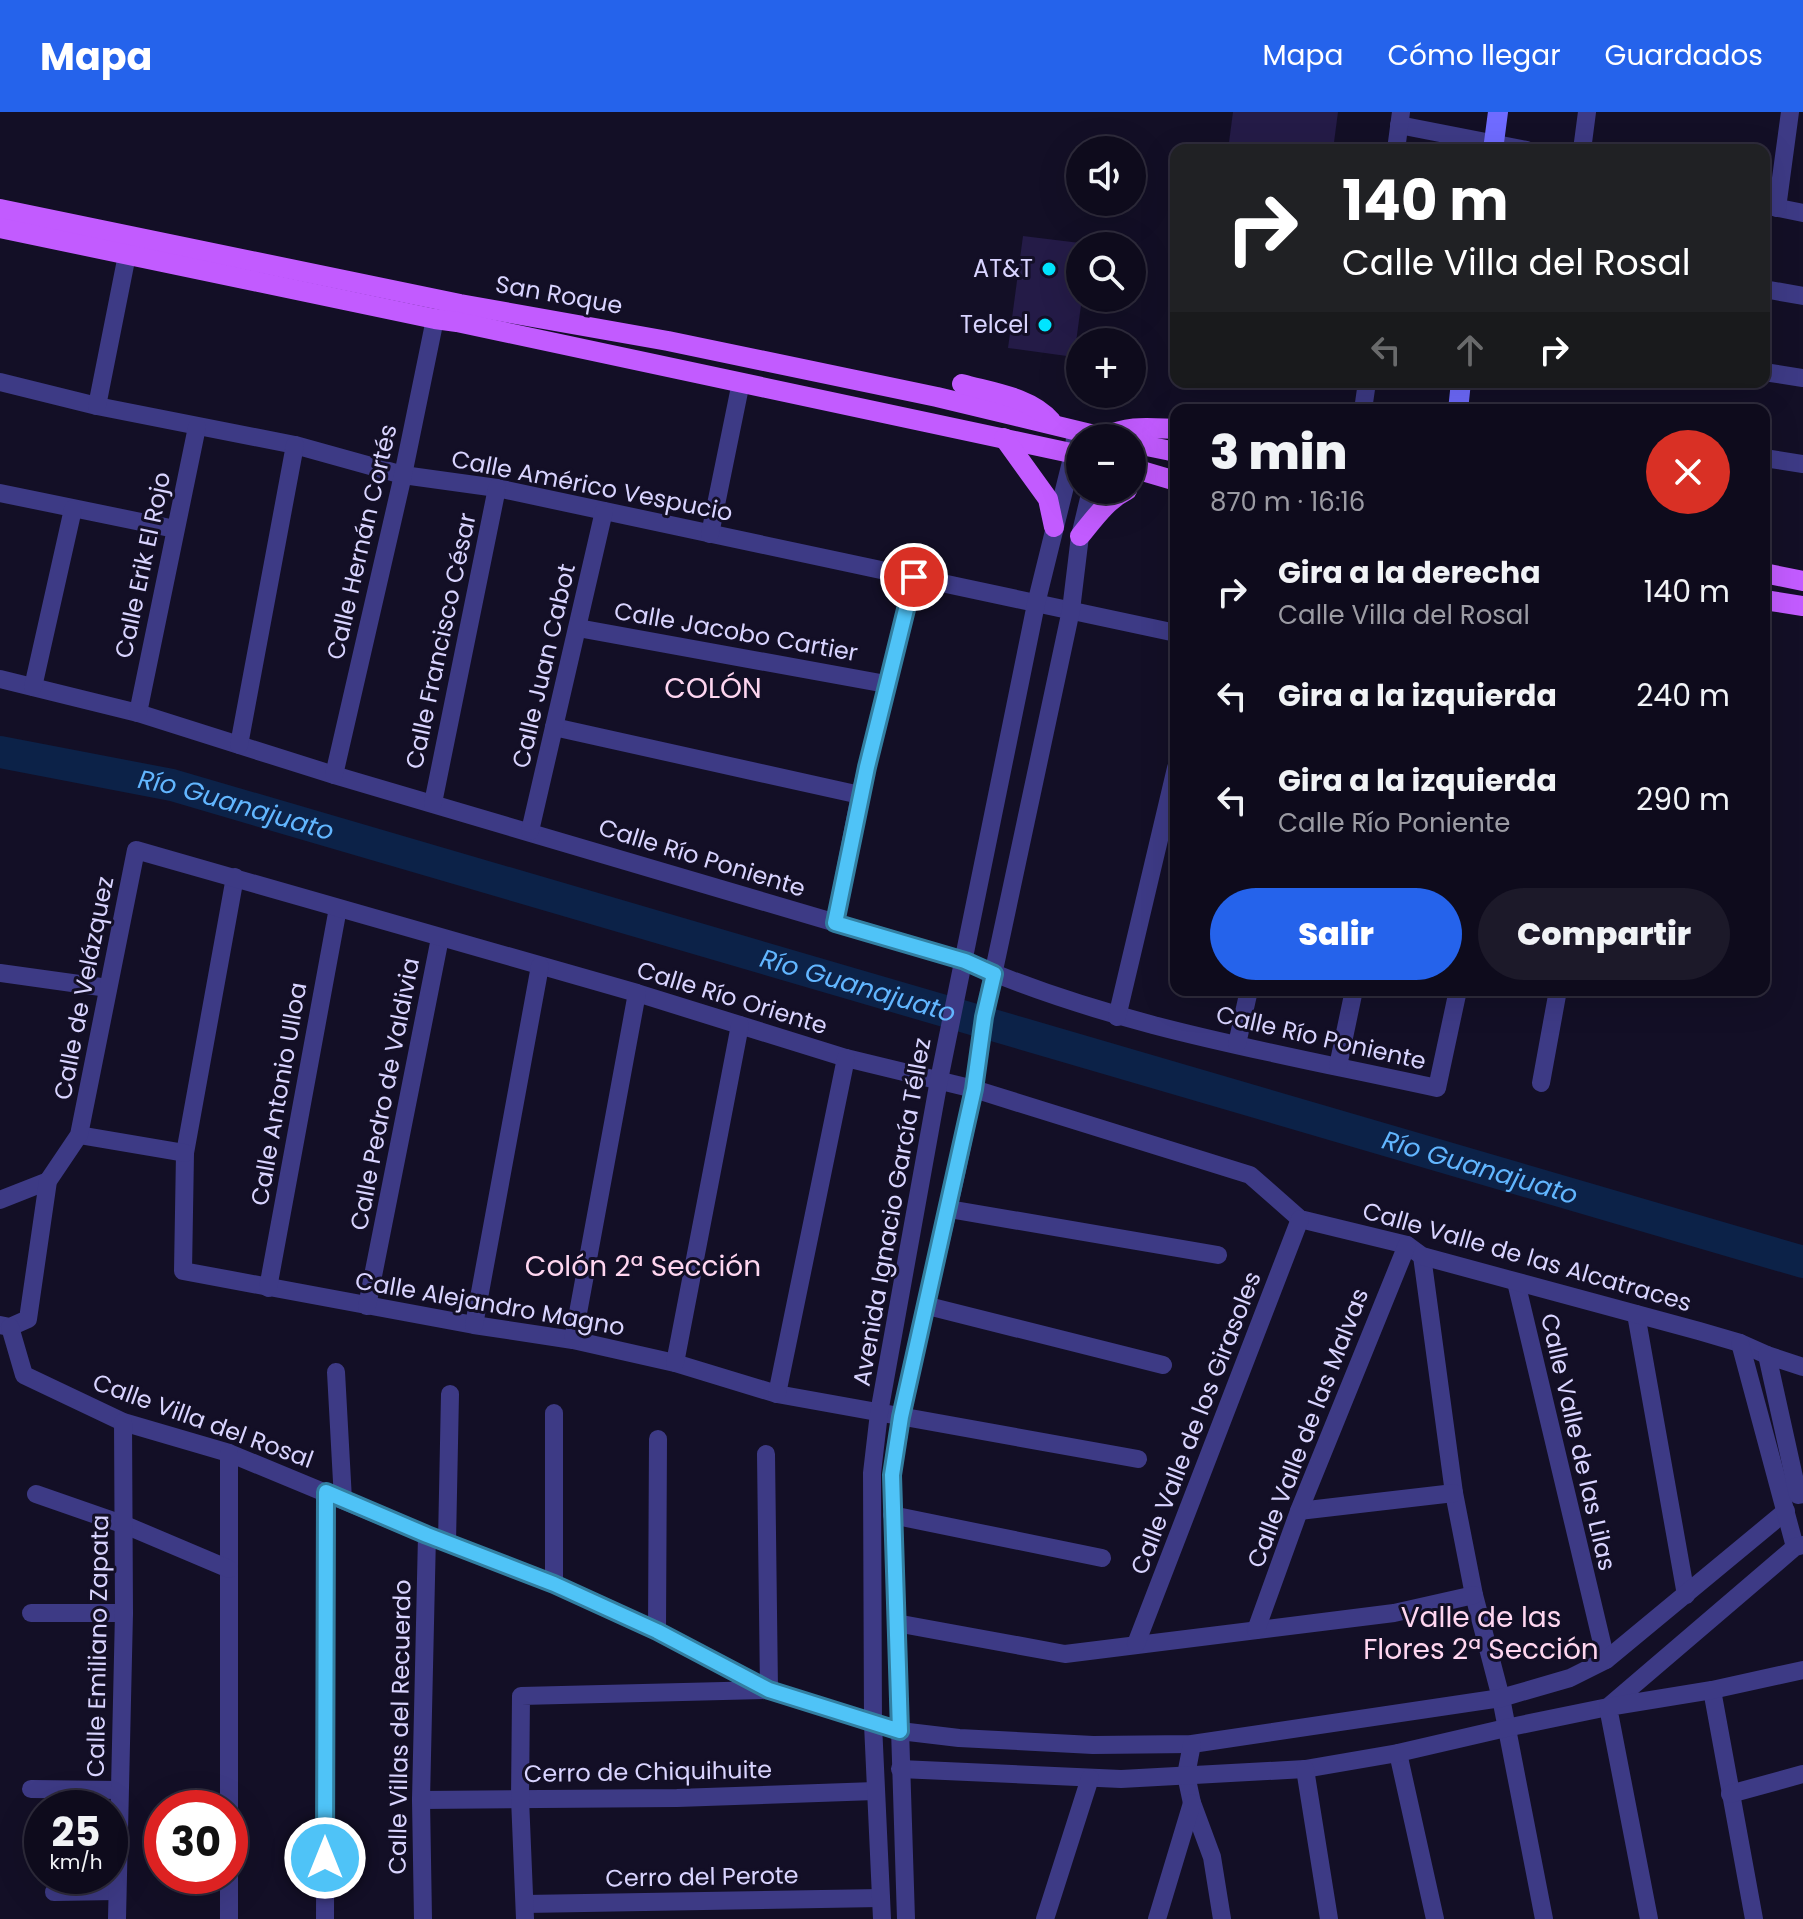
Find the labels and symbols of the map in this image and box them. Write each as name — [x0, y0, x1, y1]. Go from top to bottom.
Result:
place label: AT&T — [973, 252, 1033, 285]
marker: AT&T — [1040, 260, 1058, 278]
street label: San Roque — [493, 267, 625, 322]
place label: Telcel — [960, 308, 1029, 341]
marker: Telcel — [1036, 316, 1054, 334]
street label: Calle Hernán Cortés — [318, 421, 405, 663]
street label: Calle Américo Vespucio — [449, 442, 736, 529]
street label: Calle Erik El Rojo — [107, 469, 178, 661]
street label: Calle Francisco César — [397, 510, 484, 772]
pin — [880, 543, 948, 611]
street label: Calle Juan Cabot — [504, 560, 583, 771]
street label: Calle Jacobo Cartier — [612, 594, 861, 669]
district label: COLÓN — [664, 669, 762, 708]
water label: Río Guanajuato — [135, 761, 338, 849]
street label: Calle Río Poniente — [595, 810, 810, 905]
street label: Calle de Velázquez — [46, 873, 121, 1102]
water label: Río Guanajuato — [756, 940, 960, 1031]
street label: Calle Río Oriente — [633, 953, 831, 1042]
street label: Calle Pedro de Valdivia — [342, 955, 427, 1233]
street label: Calle Antonio Ulloa — [243, 980, 314, 1208]
street label: Calle Río Poniente — [1213, 997, 1429, 1078]
street label: Avenida Ignacio García Téllez — [845, 1035, 938, 1389]
water label: Río Guanajuato — [1378, 1122, 1582, 1213]
street label: Calle Valle de las Alcatraces — [1359, 1194, 1695, 1319]
district label: Colón 2ª Sección — [525, 1247, 761, 1286]
street label: Calle Alejandro Magno — [353, 1264, 627, 1343]
street label: Calle Valle de los Girasoles — [1122, 1267, 1269, 1579]
street label: Calle Valle de las Malvas — [1239, 1283, 1376, 1572]
street label: Calle Valle de las Lilas — [1533, 1310, 1624, 1574]
street label: Calle Villa del Rosal — [88, 1365, 318, 1476]
street label: Calle Emiliano Zapata — [79, 1514, 116, 1778]
street label: Calle Villas del Recuerdo — [380, 1579, 419, 1875]
district label: Valle de las Flores 2ª Sección — [1363, 1598, 1599, 1669]
street label: Cerro de Chiquihuite — [524, 1753, 772, 1790]
speed limit sign: 30 — [144, 1790, 248, 1894]
position arrow — [283, 1816, 367, 1900]
street label: Cerro del Perote — [605, 1858, 799, 1895]

